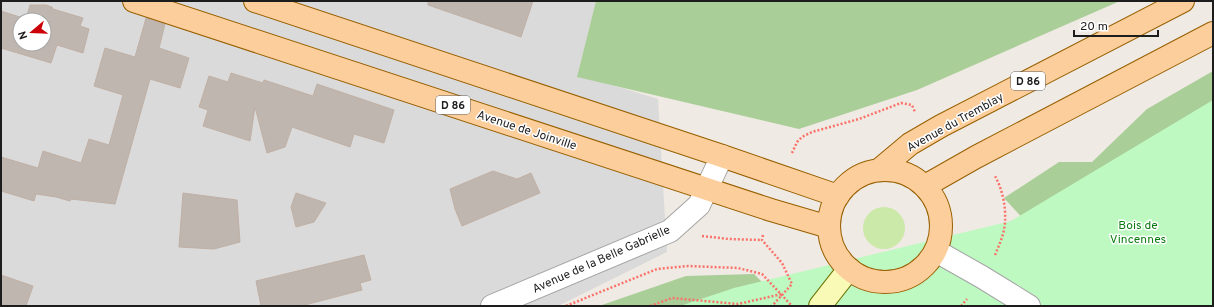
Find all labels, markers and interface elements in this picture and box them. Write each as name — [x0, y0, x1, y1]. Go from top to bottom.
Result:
north arrow — [12, 12, 52, 52]
scale bar — [1074, 12, 1158, 38]
text: 20 m — [1080, 19, 1108, 35]
text: N — [16, 29, 31, 41]
road number: D 86 — [1011, 72, 1045, 90]
street label: Avenue du Tremblay — [904, 90, 1007, 156]
road number: D 86 — [436, 96, 470, 114]
street label: Avenue de Joinville — [475, 107, 579, 155]
park label: Bois de Vincennes — [1110, 218, 1166, 248]
street label: Avenue de la Belle Gabrielle — [530, 222, 673, 298]

